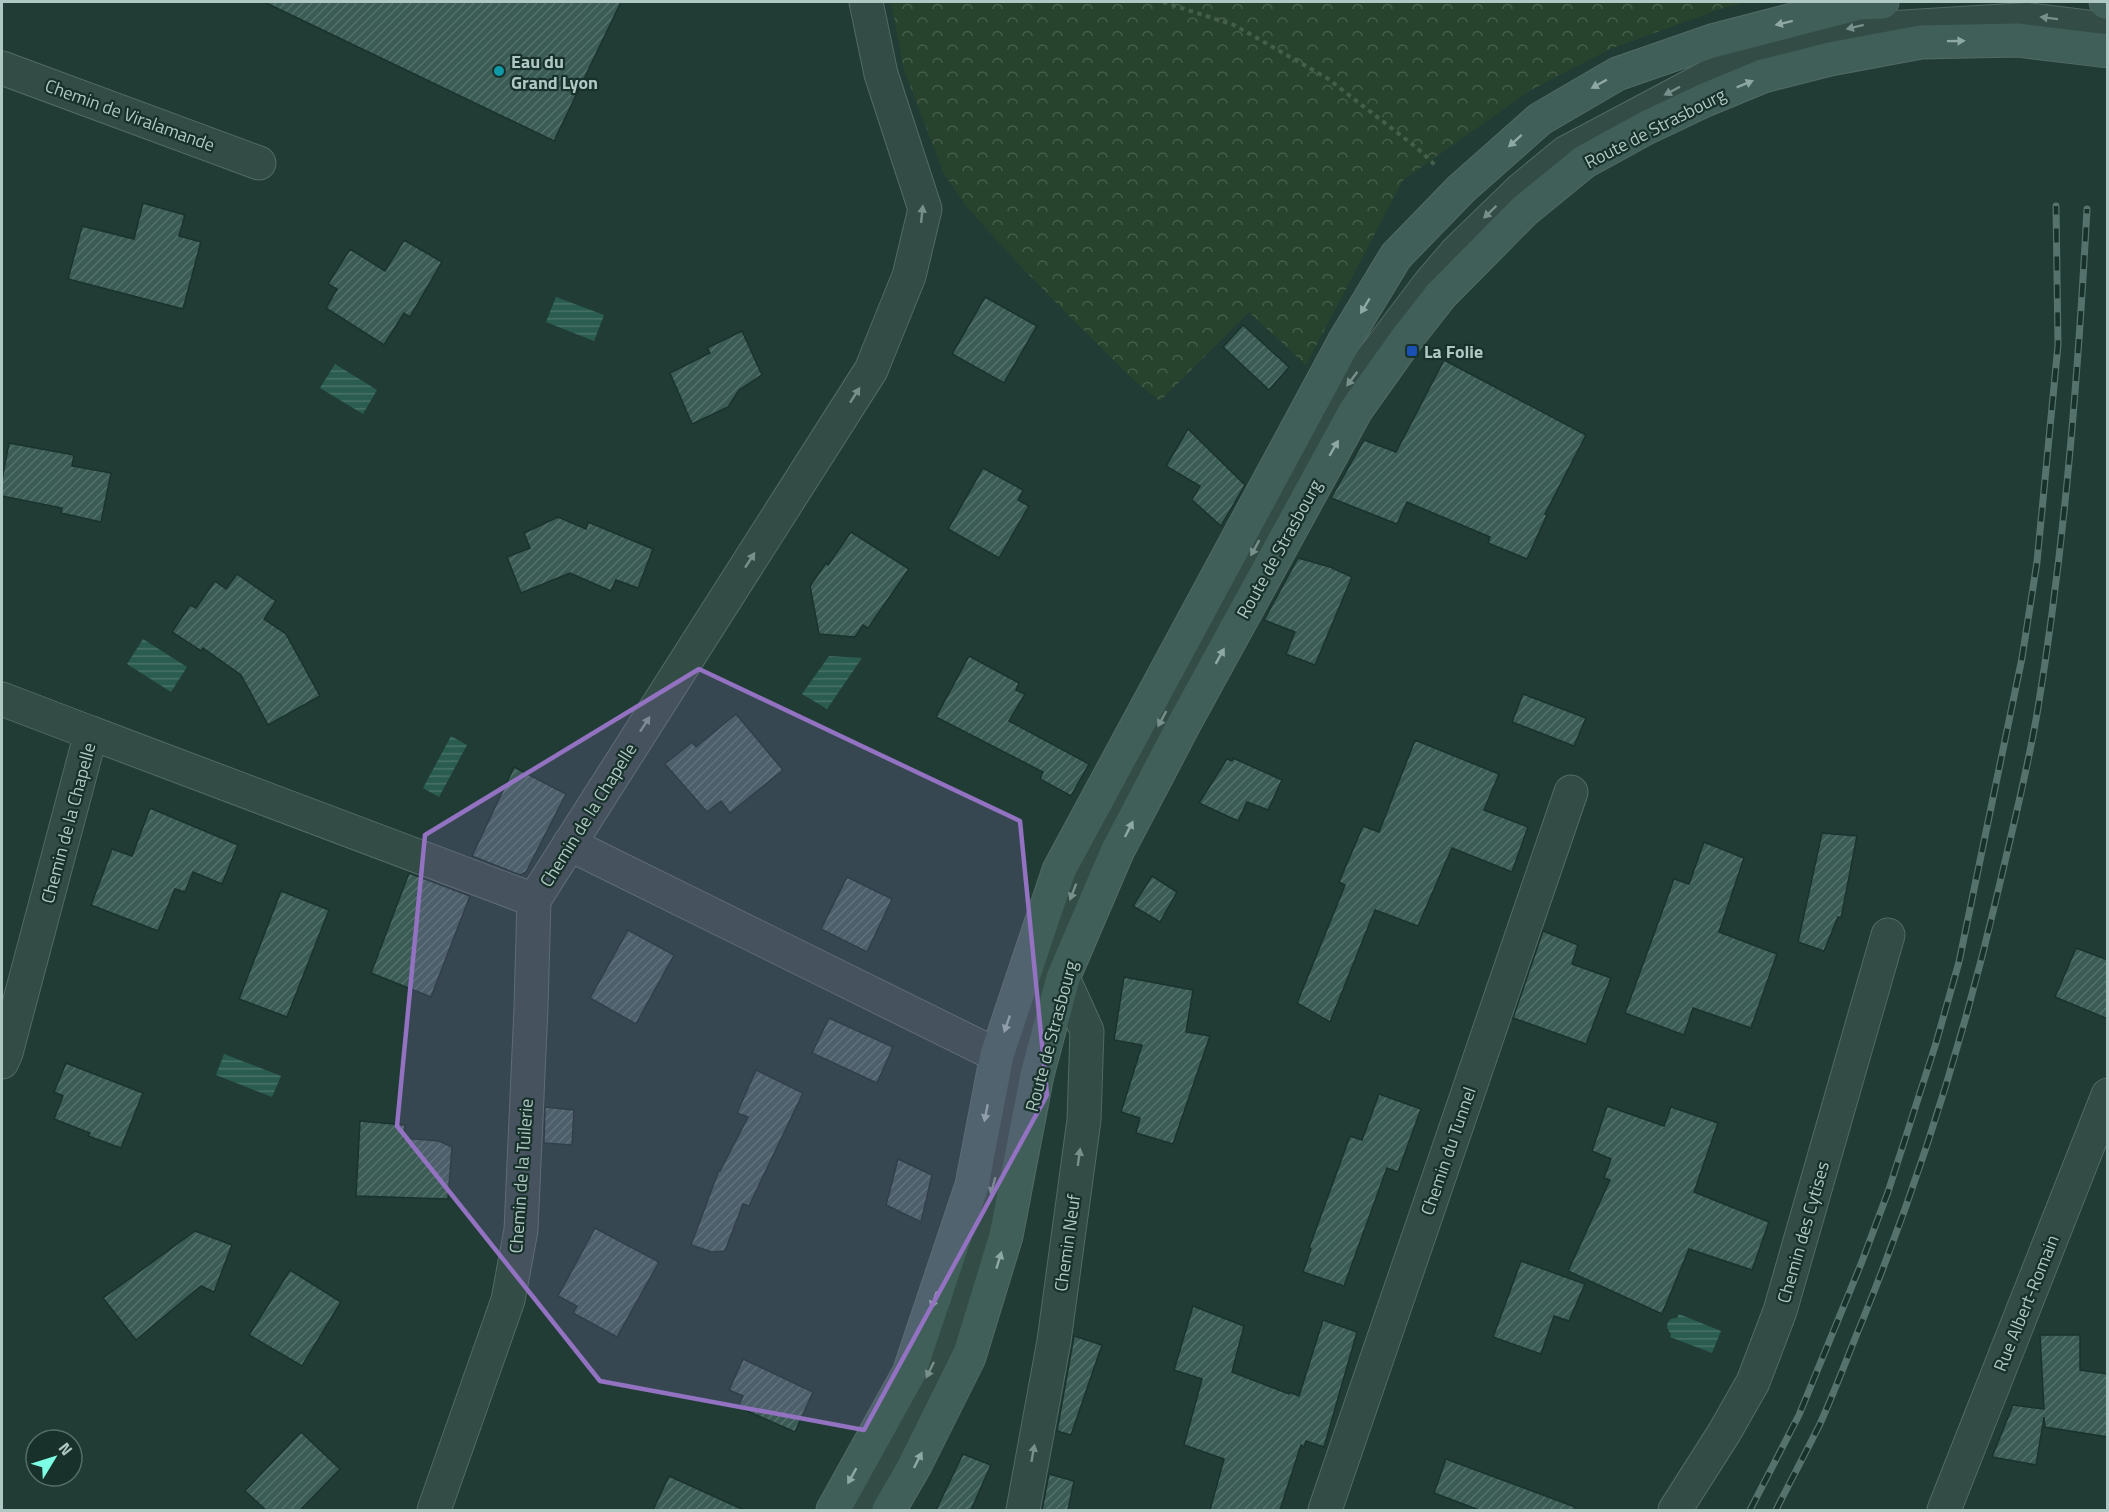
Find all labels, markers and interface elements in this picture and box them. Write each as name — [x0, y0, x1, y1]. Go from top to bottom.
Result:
one-way arrow — [2040, 13, 2059, 23]
one-way arrow — [1774, 18, 1793, 28]
one-way arrow — [1845, 23, 1864, 32]
one-way arrow — [1946, 36, 1965, 46]
place label: Eau du Grand Lyon — [511, 48, 598, 96]
marker: Eau du Grand Lyon — [492, 64, 506, 78]
street label: Chemin de Viralamande — [41, 72, 219, 158]
one-way arrow — [1736, 78, 1754, 88]
one-way arrow — [1590, 79, 1607, 89]
street label: Route de Strasbourg — [1580, 81, 1730, 175]
one-way arrow — [1663, 86, 1680, 96]
one-way arrow — [1508, 134, 1523, 147]
one-way arrow — [917, 204, 927, 223]
one-way arrow — [1484, 205, 1498, 219]
one-way arrow — [1360, 298, 1371, 314]
place label: La Folie — [1424, 338, 1483, 365]
marker: La Folie — [1405, 344, 1419, 358]
one-way arrow — [1346, 371, 1358, 386]
one-way arrow — [849, 387, 860, 403]
one-way arrow — [1329, 440, 1339, 457]
street label: Route de Strasbourg — [1230, 475, 1328, 623]
one-way arrow — [1250, 539, 1260, 556]
one-way arrow — [745, 552, 756, 568]
one-way arrow — [1215, 647, 1225, 664]
one-way arrow — [1157, 711, 1167, 728]
one-way arrow — [640, 716, 651, 732]
street label: Chemin de la Chapelle — [533, 738, 643, 892]
street label: Chemin de la Chapelle — [34, 740, 102, 906]
one-way arrow — [1125, 820, 1134, 837]
one-way arrow — [1067, 884, 1077, 902]
street label: Route de Strasbourg — [1018, 957, 1084, 1115]
one-way arrow — [1002, 1015, 1012, 1033]
street label: Chemin du Tunnel — [1413, 1083, 1483, 1219]
street label: Chemin de la Tuilerie — [502, 1098, 540, 1254]
one-way arrow — [981, 1104, 990, 1123]
one-way arrow — [1075, 1147, 1084, 1166]
street label: Chemin des Cytises — [1770, 1158, 1836, 1306]
one-way arrow — [988, 1177, 997, 1195]
street label: Chemin Neuf — [1047, 1193, 1087, 1293]
street label: Rue Albert-Romain — [1986, 1231, 2066, 1375]
one-way arrow — [995, 1251, 1004, 1269]
one-way arrow — [928, 1291, 938, 1309]
one-way arrow — [926, 1361, 935, 1378]
north arrow — [24, 1428, 84, 1488]
text: N — [53, 1437, 79, 1461]
one-way arrow — [1029, 1443, 1038, 1462]
one-way arrow — [913, 1451, 923, 1468]
one-way arrow — [847, 1468, 857, 1485]

